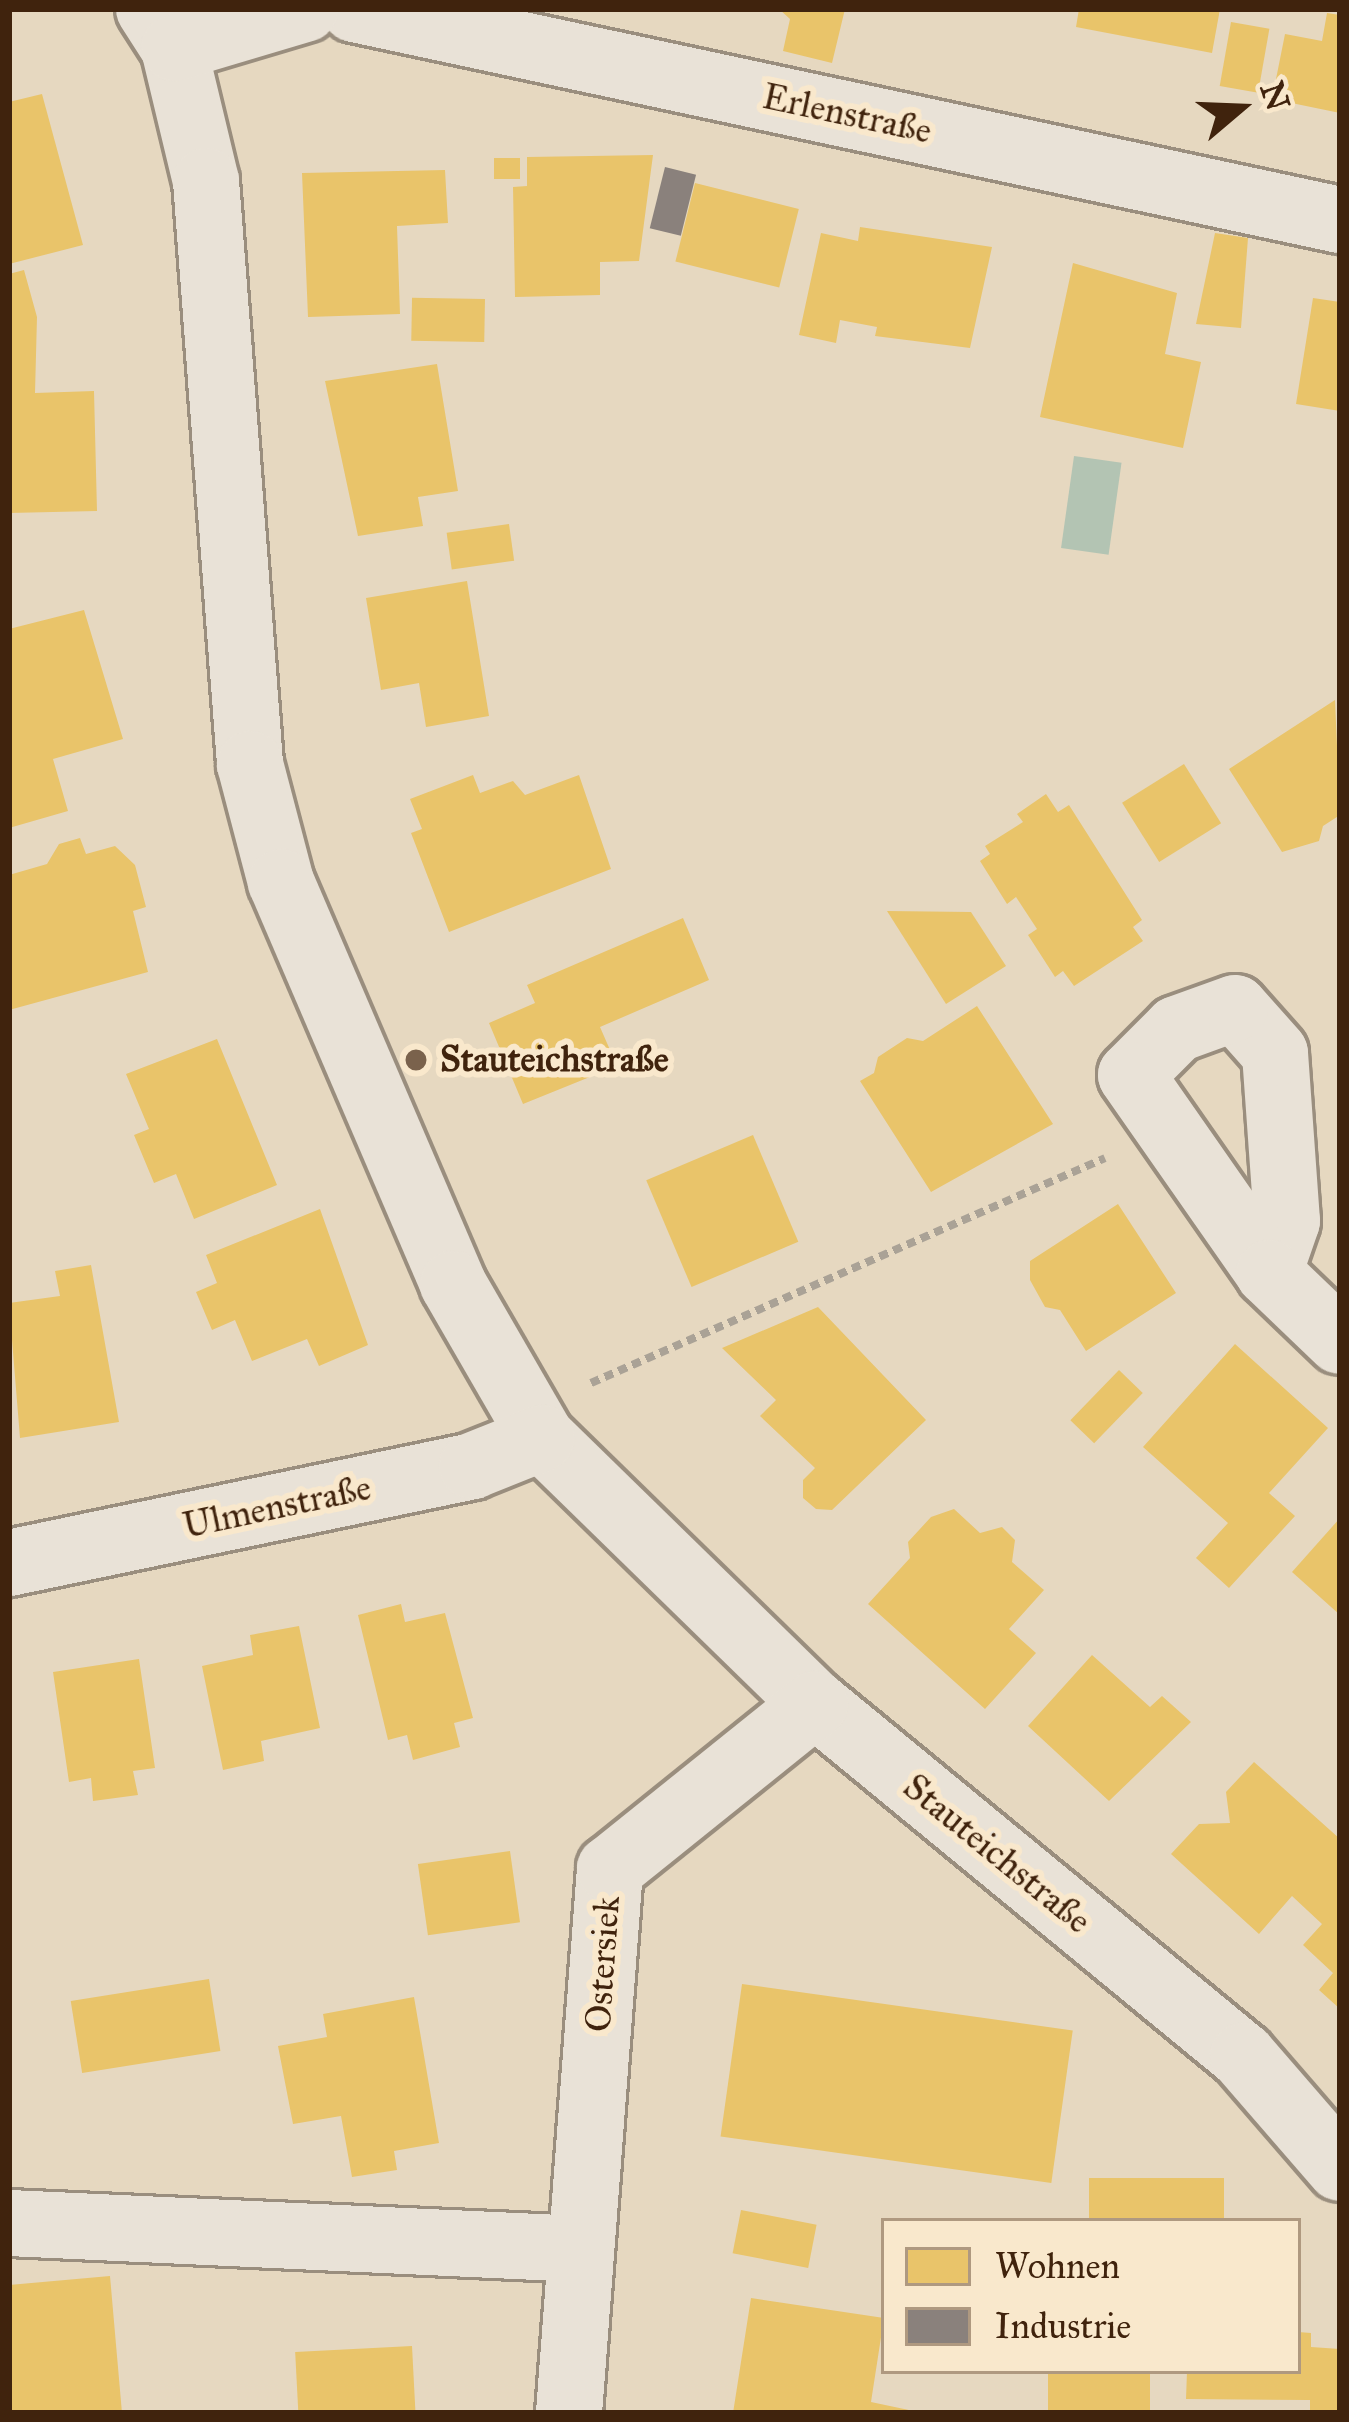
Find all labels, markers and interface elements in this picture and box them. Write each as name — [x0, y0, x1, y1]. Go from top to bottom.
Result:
north arrow — [1181, 48, 1301, 168]
street label: Erlenstraße — [759, 75, 935, 153]
text: N — [1252, 77, 1299, 116]
place label: Stauteichstraße — [440, 1038, 669, 1082]
marker: Stauteichstraße — [403, 1047, 429, 1073]
street label: Ulmenstraße — [179, 1466, 375, 1548]
street label: Stauteichstraße — [895, 1765, 1099, 1943]
street label: Ostersiek — [577, 1895, 629, 2033]
legend — [881, 2218, 1301, 2374]
text: Wohnen — [995, 2244, 1120, 2288]
text: Industrie — [995, 2304, 1131, 2348]

